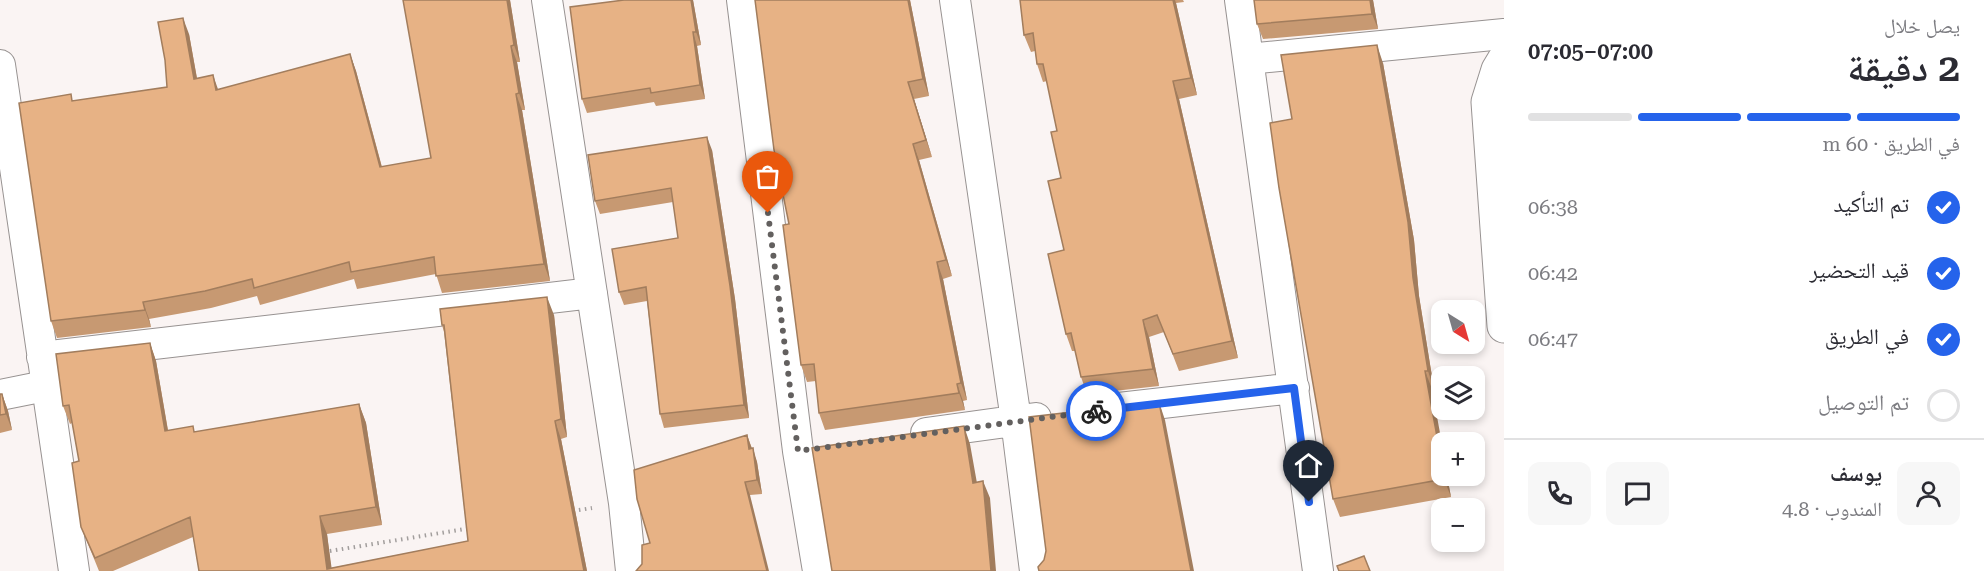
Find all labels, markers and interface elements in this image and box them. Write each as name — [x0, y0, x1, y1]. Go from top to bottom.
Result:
text: يصل خلال — [1884, 14, 1960, 38]
text: 07:00–07:05 — [1528, 39, 1653, 64]
text: 2 دقيقة — [1847, 45, 1960, 91]
text: في الطريق · 60 m — [1823, 132, 1960, 156]
pin — [742, 151, 793, 213]
icon: bag — [751, 160, 784, 193]
icon: check — [1927, 191, 1960, 224]
text: تم التأكيد — [1833, 192, 1909, 217]
text: 06:38 — [1528, 195, 1578, 219]
icon: check — [1927, 257, 1960, 290]
text: قيد التحضير — [1809, 258, 1909, 283]
text: 06:42 — [1528, 261, 1578, 285]
north arrow — [1431, 300, 1485, 354]
map controls — [1431, 300, 1485, 552]
icon: check — [1927, 323, 1960, 356]
text: في الطريق — [1825, 324, 1909, 349]
text: 06:47 — [1528, 327, 1578, 351]
button: layers — [1431, 366, 1485, 420]
courier — [1066, 381, 1126, 441]
text: تم التوصيل — [1818, 390, 1909, 415]
icon: bike — [1080, 395, 1113, 428]
button: + — [1431, 432, 1485, 486]
pin — [1283, 440, 1334, 502]
icon: home — [1292, 449, 1325, 482]
text: يوسف — [1830, 461, 1882, 486]
button: phone — [1528, 462, 1591, 525]
button: chat — [1606, 462, 1669, 525]
button: person — [1897, 462, 1960, 525]
text: المندوب · 4.8 — [1782, 497, 1882, 521]
button: − — [1431, 498, 1485, 552]

